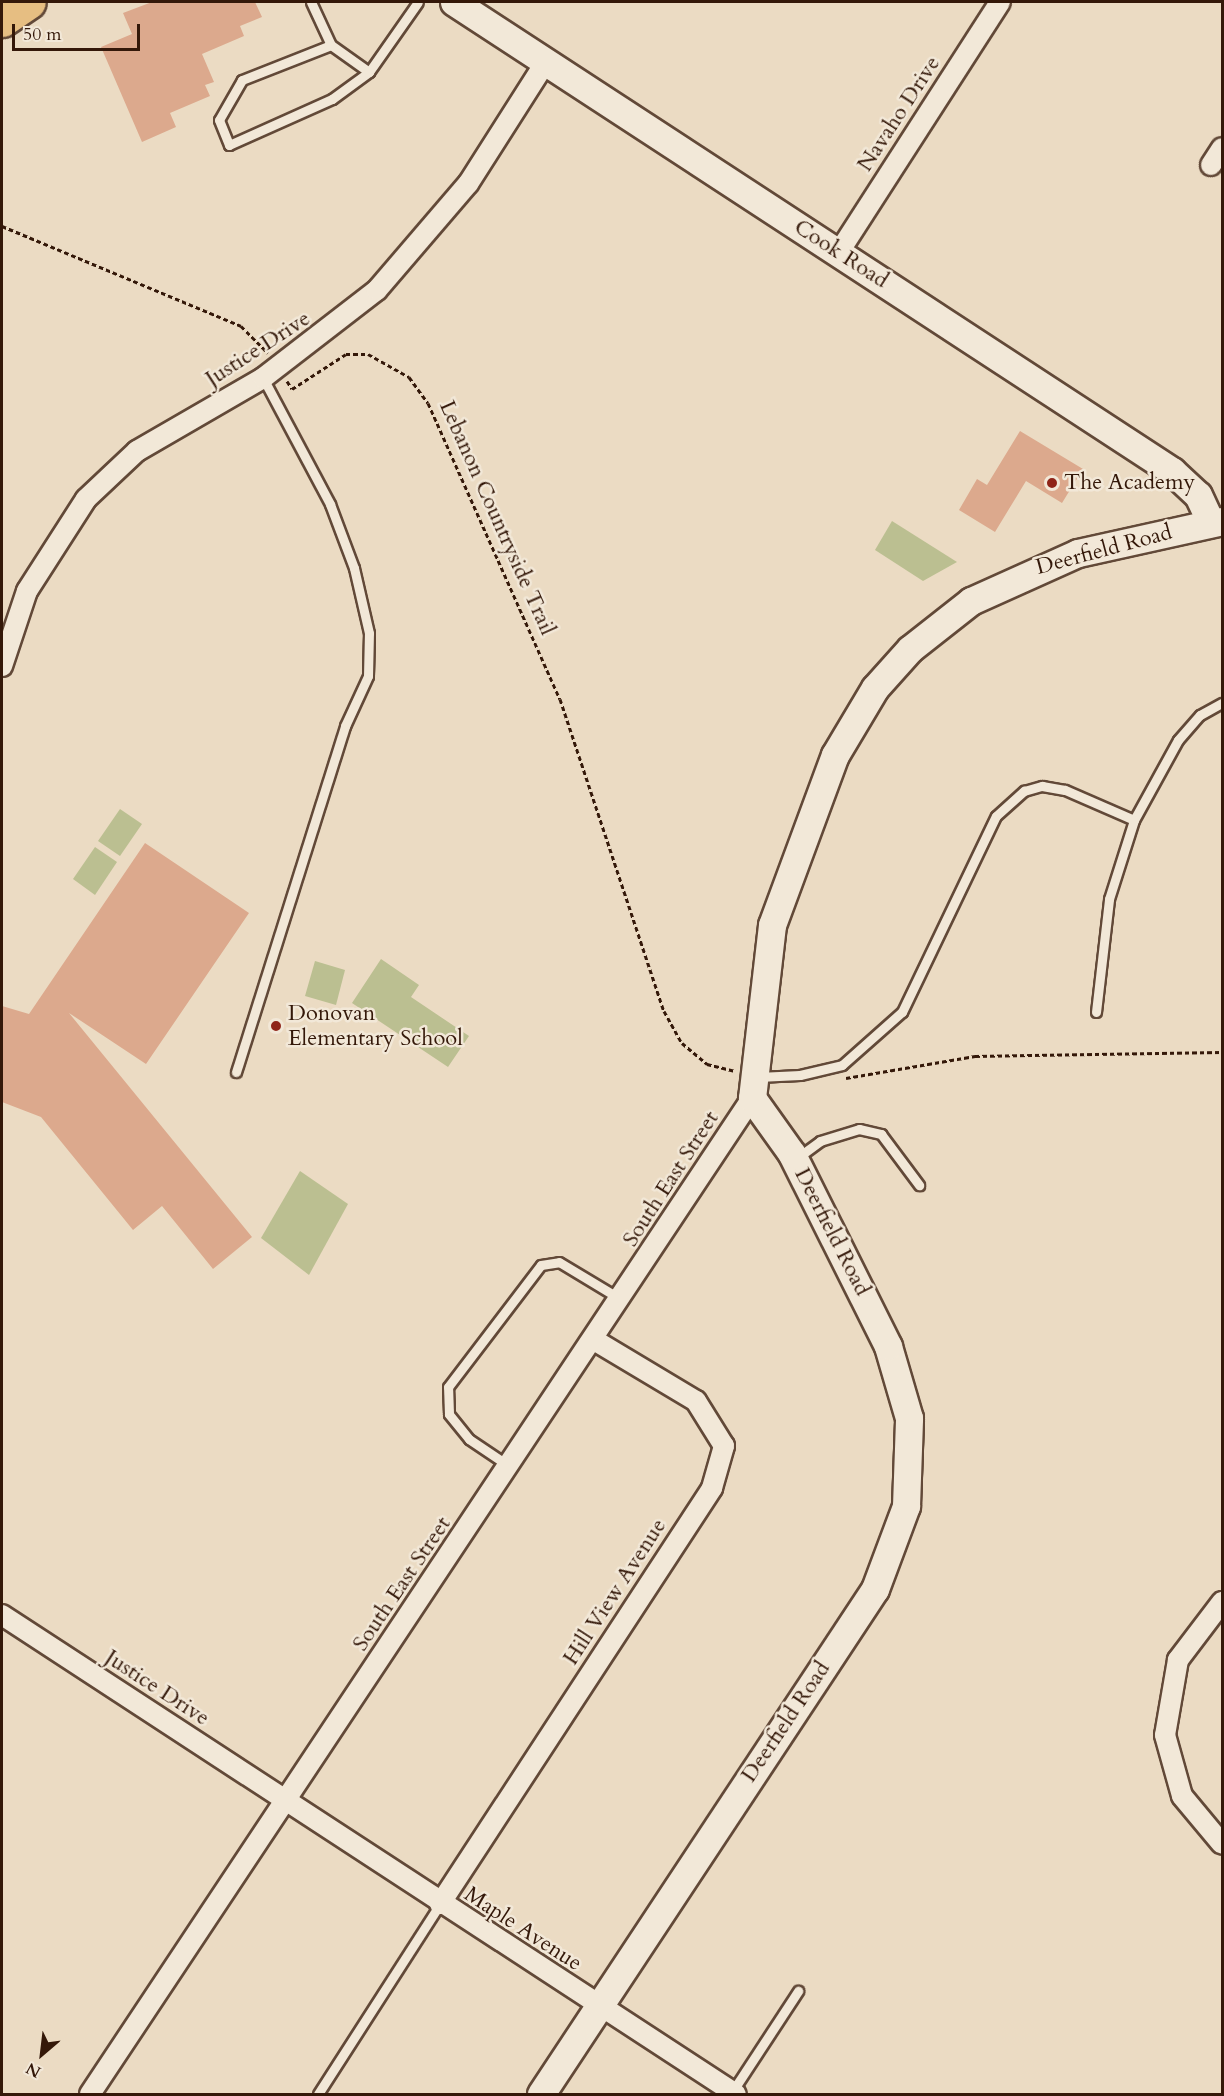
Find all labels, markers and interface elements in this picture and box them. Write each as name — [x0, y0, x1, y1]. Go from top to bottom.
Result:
scale bar — [15, 12, 142, 50]
text: 50 m — [23, 22, 62, 47]
street label: Navaho Drive — [852, 51, 946, 177]
street label: Cook Road — [789, 214, 893, 294]
street label: Justice Drive — [201, 305, 315, 393]
street label: Lebanon Countryside Trail — [433, 397, 561, 639]
place label: The Academy — [1064, 470, 1195, 496]
marker: The Academy — [1045, 476, 1059, 490]
street label: Deerfield Road — [1033, 519, 1175, 581]
place label: Donovan Elementary School — [288, 1000, 463, 1052]
marker: Donovan Elementary School — [269, 1019, 283, 1033]
street label: South East Street — [617, 1106, 725, 1252]
street label: Deerfield Road — [789, 1164, 875, 1300]
street label: South East Street — [347, 1512, 457, 1656]
street label: Hill View Avenue — [558, 1514, 672, 1670]
street label: Justice Drive — [100, 1644, 214, 1732]
street label: Deerfield Road — [736, 1657, 836, 1787]
street label: Maple Avenue — [459, 1881, 587, 1977]
north arrow — [12, 2024, 72, 2084]
text: N — [22, 2057, 45, 2083]

